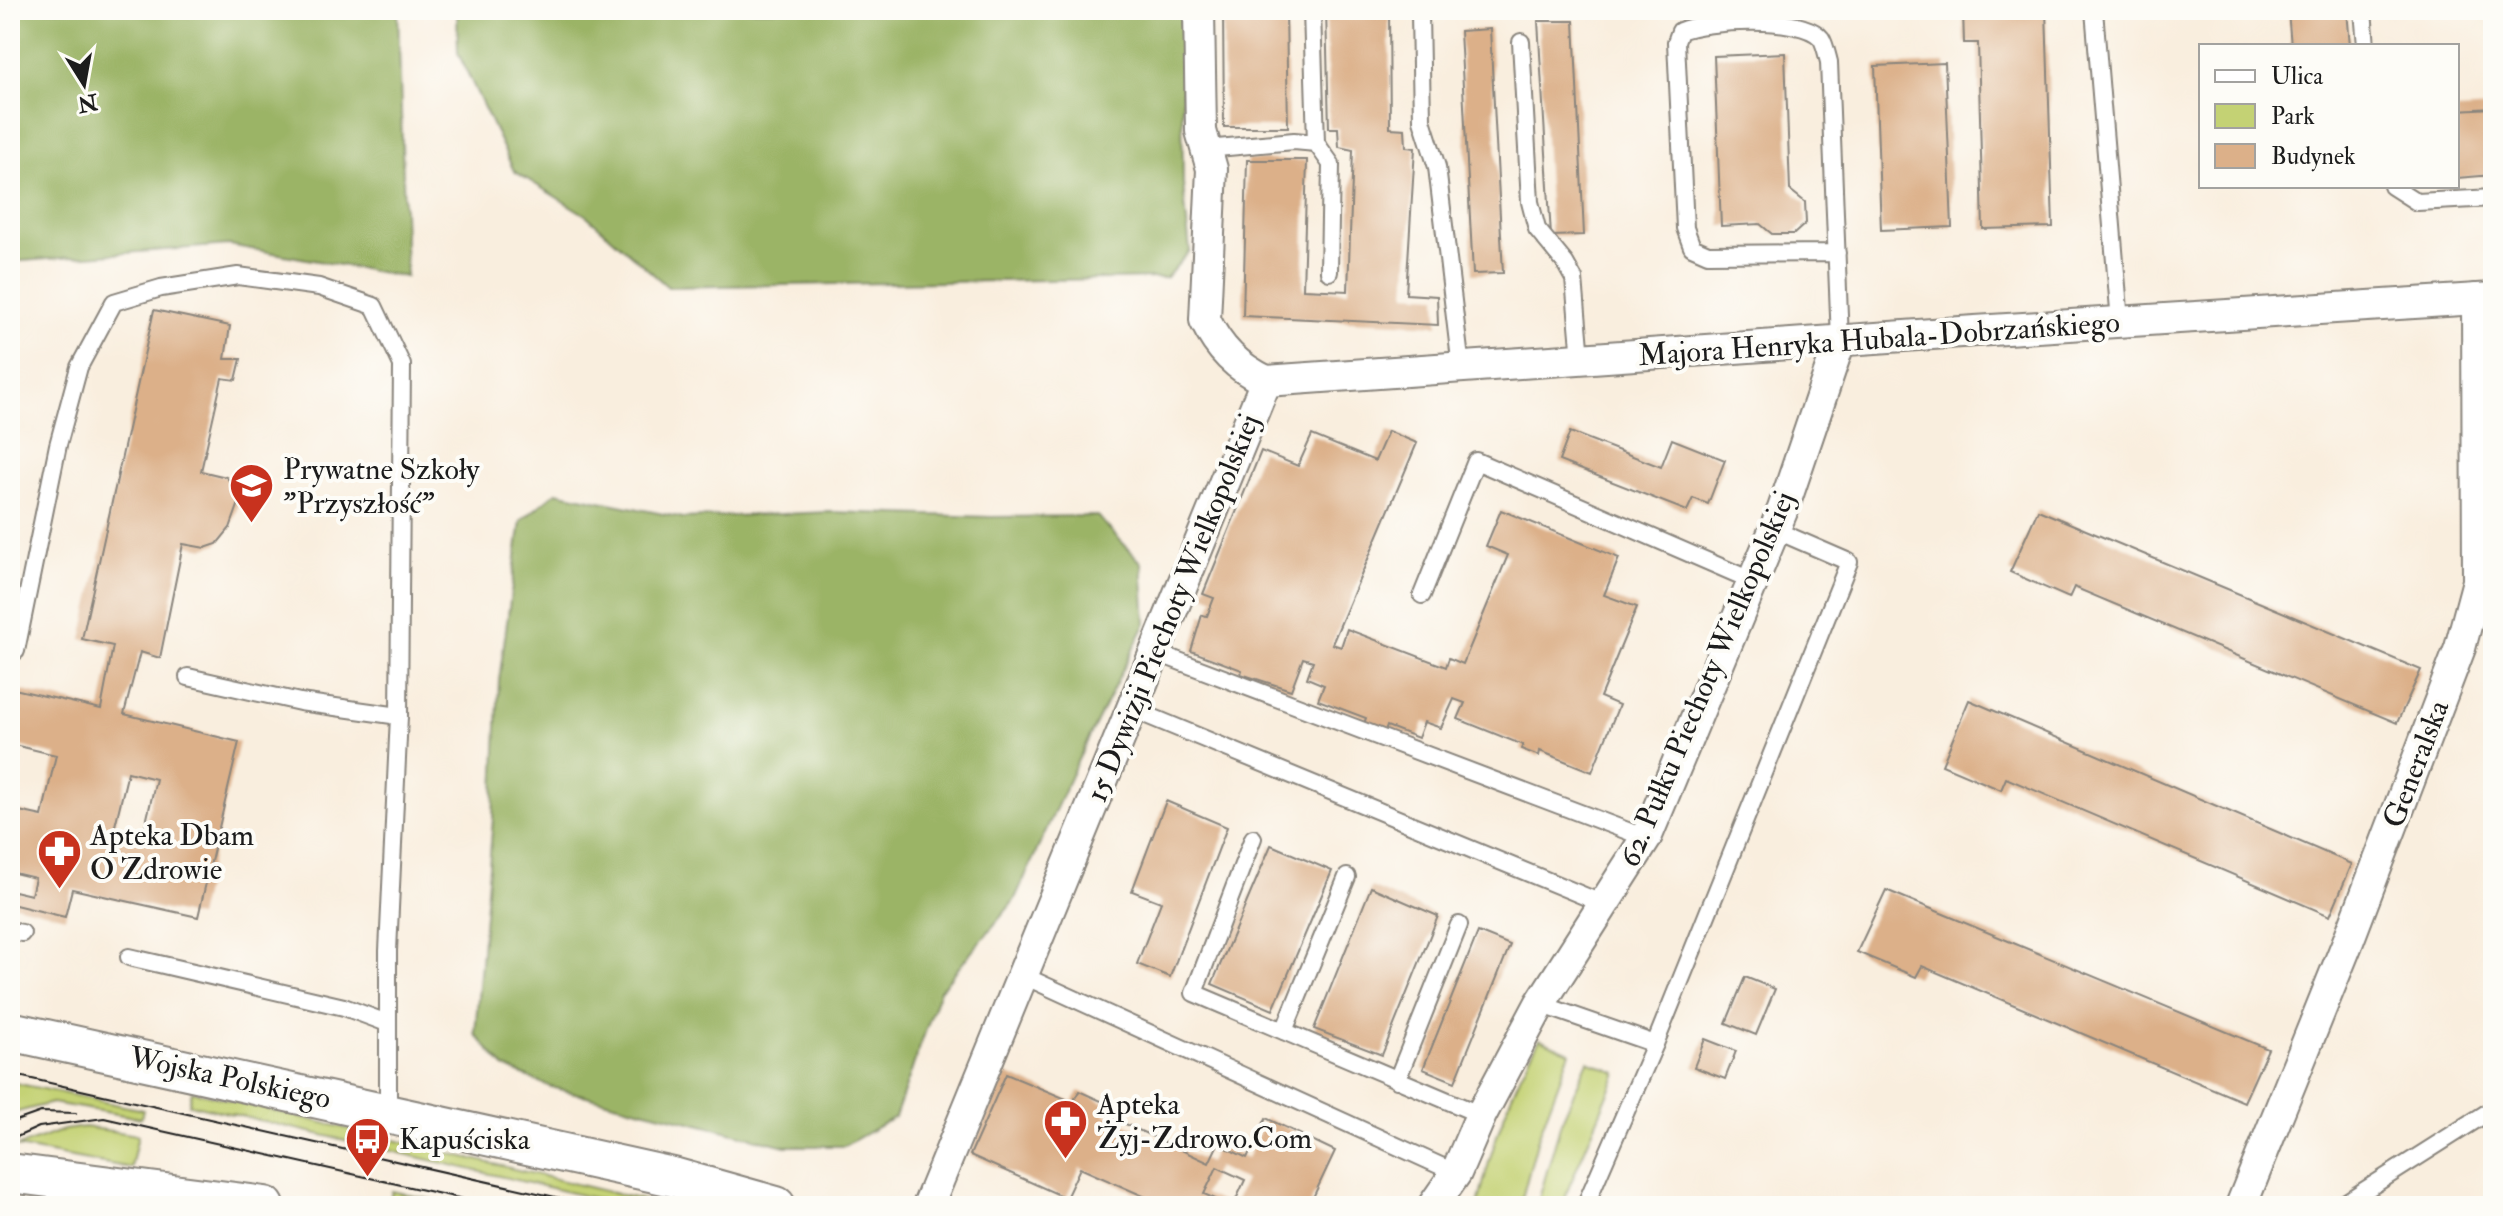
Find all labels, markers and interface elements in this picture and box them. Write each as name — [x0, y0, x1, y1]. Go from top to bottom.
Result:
north arrow — [44, 44, 124, 124]
legend — [2199, 44, 2459, 188]
text: Ulica — [2271, 61, 2324, 92]
text: N — [75, 87, 101, 118]
text: Park — [2271, 101, 2315, 132]
text: Budynek — [2271, 141, 2356, 172]
street label: Majora Henryka Hubala-Dobrzańskiego — [1637, 304, 2121, 374]
street label: 15 Dywizji Piechoty Wielkopolskiej — [1078, 409, 1268, 807]
place label: Prywatne Szkoły "Przyszłość" — [283, 451, 480, 522]
school or university icon: Prywatne Szkoły "Przyszłość" — [228, 462, 276, 525]
street label: 62. Pułku Piechoty Wielkopolskiej — [1611, 486, 1803, 872]
street label: Generalska — [2375, 694, 2457, 833]
place label: Apteka Dbam O Zdrowie — [89, 817, 254, 888]
pharmacy icon: Apteka Dbam O Zdrowie — [35, 828, 83, 891]
street label: Wojska Polskiego — [125, 1038, 334, 1117]
place label: Apteka Żyj-Zdrowo.Com — [1096, 1086, 1312, 1157]
pharmacy icon: Apteka Żyj-Zdrowo.Com — [1042, 1097, 1090, 1160]
bus stop icon: Kapuściska — [344, 1115, 392, 1178]
place label: Kapuściska — [399, 1121, 531, 1158]

